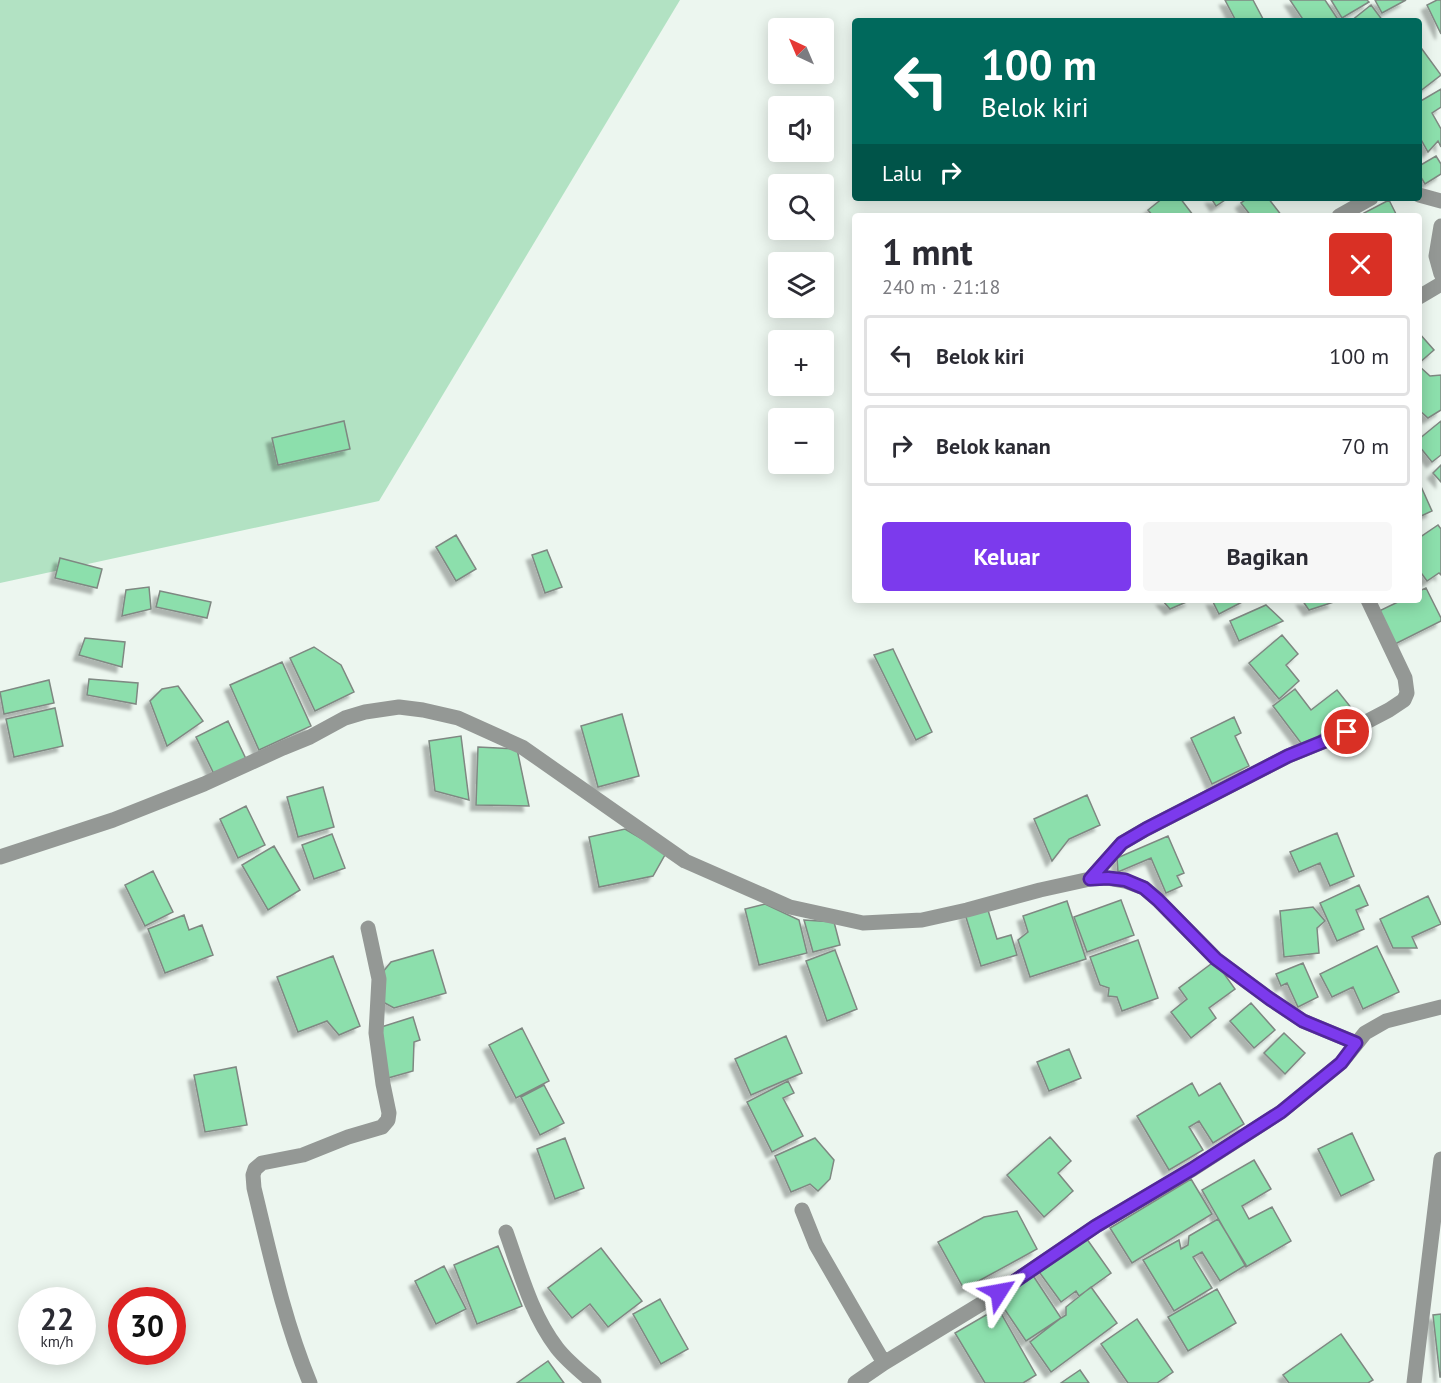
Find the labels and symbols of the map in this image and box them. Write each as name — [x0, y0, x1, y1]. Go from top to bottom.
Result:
north arrow — [768, 18, 834, 84]
pin — [1321, 706, 1372, 757]
position arrow — [967, 1260, 1031, 1324]
speed limit sign: 30 — [108, 1287, 186, 1365]

